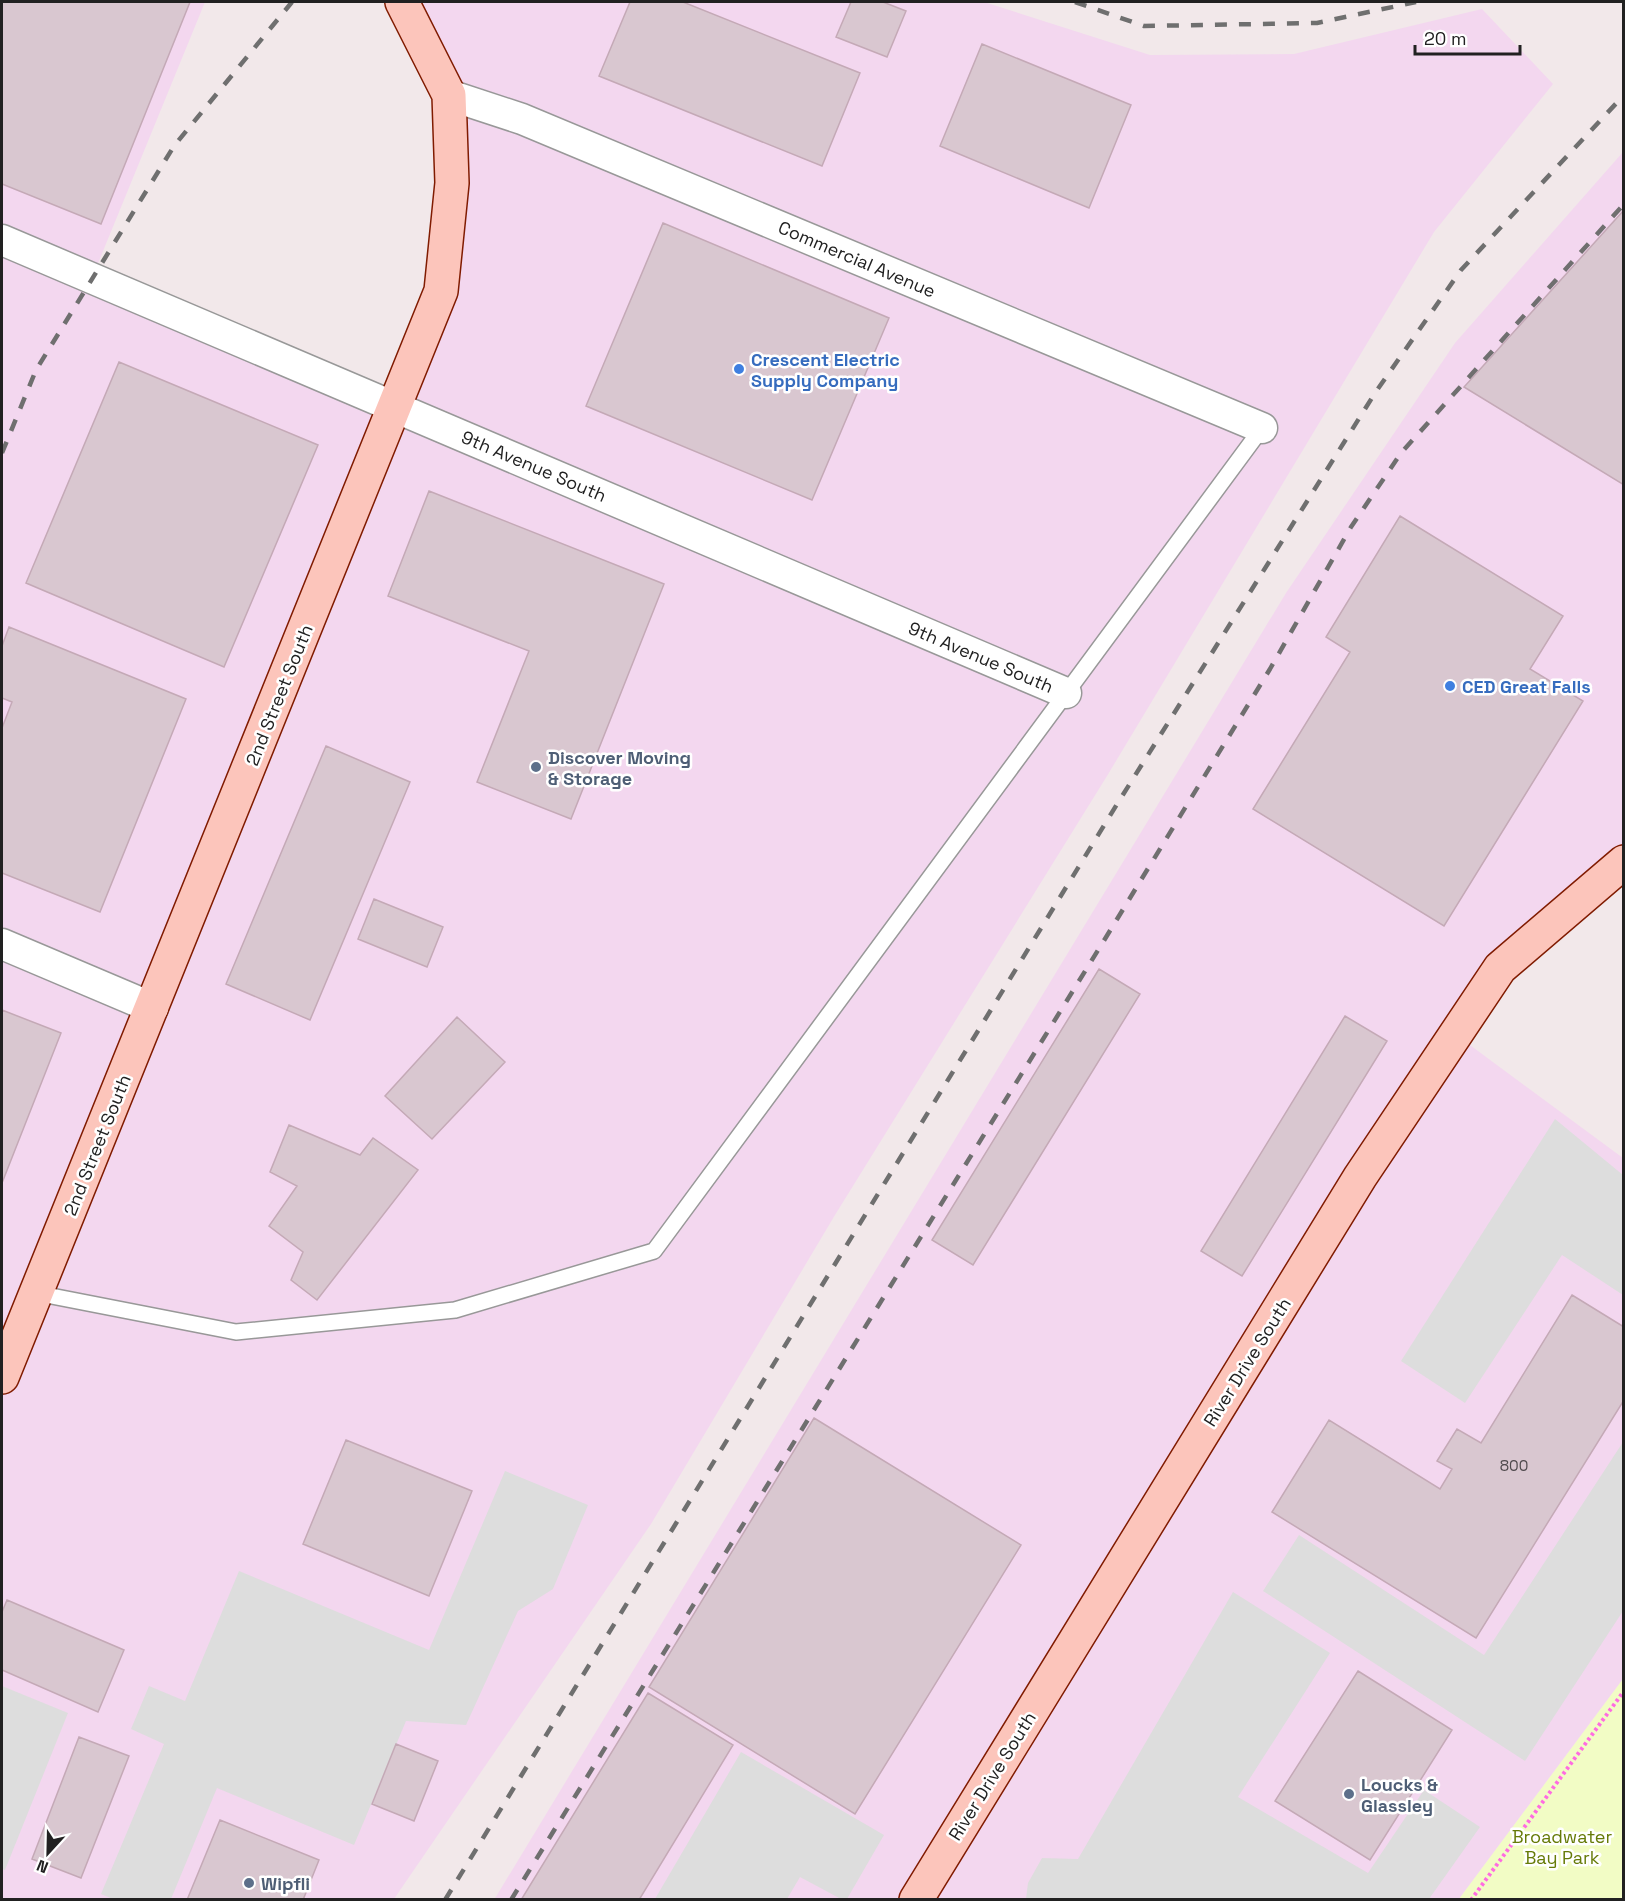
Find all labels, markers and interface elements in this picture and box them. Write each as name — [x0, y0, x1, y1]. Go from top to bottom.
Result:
scale bar — [1415, 18, 1520, 56]
text: 20 m — [1424, 27, 1467, 50]
street label: Commercial Avenue — [775, 215, 939, 303]
place label: Crescent Electric Supply Company — [751, 348, 900, 392]
marker: Crescent Electric Supply Company — [732, 362, 746, 376]
street label: 9th Avenue South — [458, 425, 610, 507]
street label: 9th Avenue South — [905, 616, 1057, 698]
street label: 2nd Street South — [240, 621, 318, 769]
place label: CED Great Falls — [1462, 675, 1591, 698]
marker: CED Great Falls — [1443, 679, 1457, 693]
place label: Discover Moving & Storage — [548, 746, 691, 790]
marker: Discover Moving & Storage — [529, 760, 543, 774]
street label: 2nd Street South — [58, 1071, 136, 1219]
street label: River Drive South — [1198, 1293, 1296, 1431]
house number: 800 — [1500, 1456, 1528, 1475]
street label: River Drive South — [943, 1707, 1041, 1845]
place label: Loucks & Glassley — [1361, 1773, 1438, 1817]
marker: Loucks & Glassley — [1342, 1787, 1356, 1801]
north arrow — [18, 1823, 78, 1883]
park label: Broadwater Bay Park — [1512, 1825, 1613, 1869]
text: N — [34, 1855, 51, 1878]
place label: Wipfli — [261, 1872, 310, 1895]
marker: Wipfli — [242, 1876, 256, 1890]

